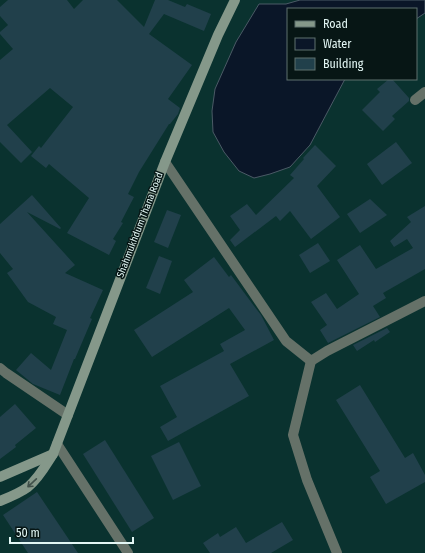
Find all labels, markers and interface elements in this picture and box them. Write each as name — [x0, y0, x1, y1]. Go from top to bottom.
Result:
legend — [287, 8, 417, 80]
text: Road — [323, 17, 348, 31]
text: Water — [323, 37, 352, 51]
text: Building — [323, 57, 364, 71]
street label: Shahmukhdum Thana Road — [114, 171, 166, 279]
one-way arrow — [27, 478, 37, 487]
scale bar — [10, 519, 133, 545]
text: 50 m — [16, 526, 40, 540]

